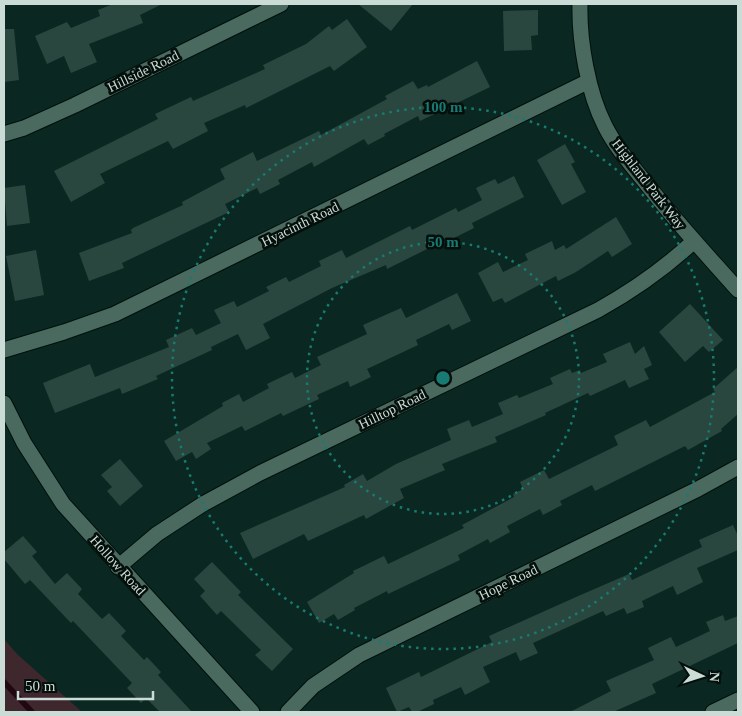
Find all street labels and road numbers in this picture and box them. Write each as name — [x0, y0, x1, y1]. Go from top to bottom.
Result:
street label: Hillside Road — [105, 48, 181, 95]
street label: Highland Park Way — [609, 136, 688, 232]
street label: Hyacinth Road — [259, 199, 341, 250]
street label: Hilltop Road — [356, 387, 428, 432]
street label: Hollow Road — [87, 532, 148, 598]
street label: Hope Road — [476, 562, 540, 603]

